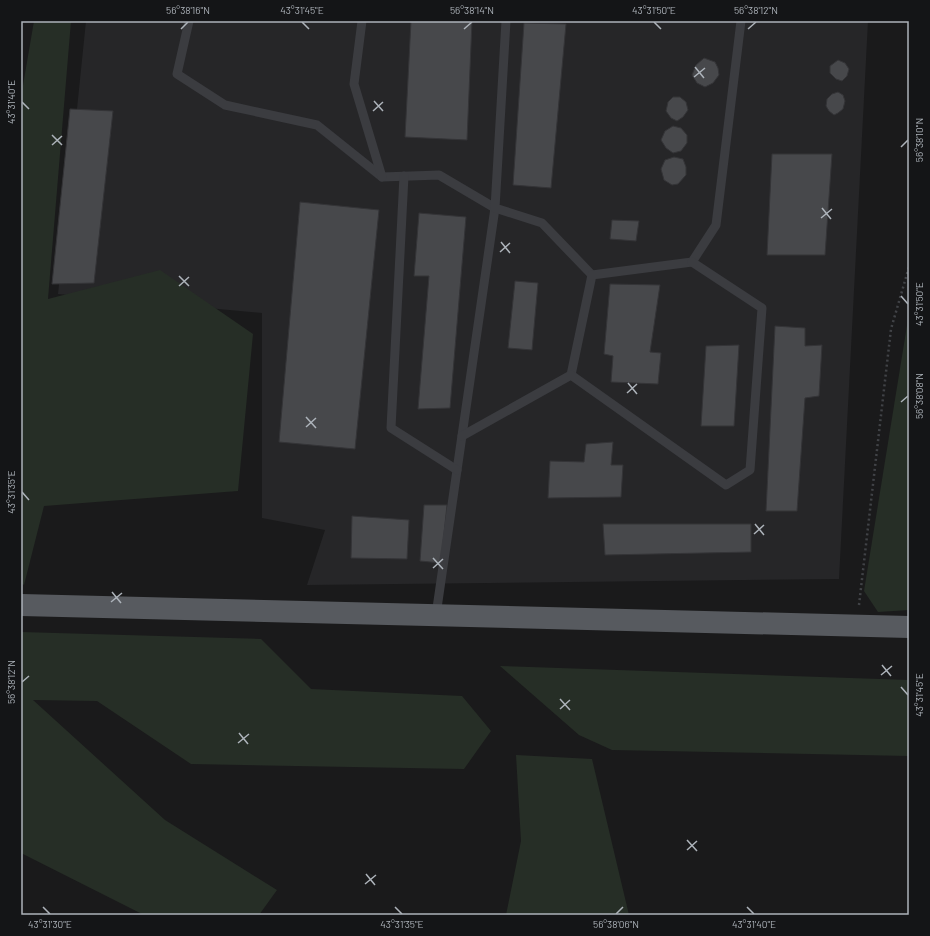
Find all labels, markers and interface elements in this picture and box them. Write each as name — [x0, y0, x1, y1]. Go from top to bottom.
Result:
text: 56°38'16"N — [166, 4, 210, 16]
text: 43°31'45"E — [280, 4, 324, 16]
text: 56°38'14"N — [450, 4, 494, 16]
text: 43°31'50"E — [632, 4, 676, 16]
text: 56°38'12"N — [734, 4, 778, 16]
text: 43°31'40"E — [5, 80, 17, 124]
text: 56°38'10"N — [913, 118, 925, 162]
text: 43°31'50"E — [913, 282, 925, 326]
text: 56°38'08"N — [913, 373, 925, 419]
text: 43°31'35"E — [5, 470, 17, 514]
text: 56°38'12"N — [5, 660, 17, 704]
text: 43°31'45"E — [913, 673, 925, 717]
text: 43°31'30"E — [28, 918, 72, 930]
text: 43°31'35"E — [380, 918, 424, 930]
text: 56°38'06"N — [593, 918, 639, 930]
text: 43°31'40"E — [732, 918, 776, 930]

